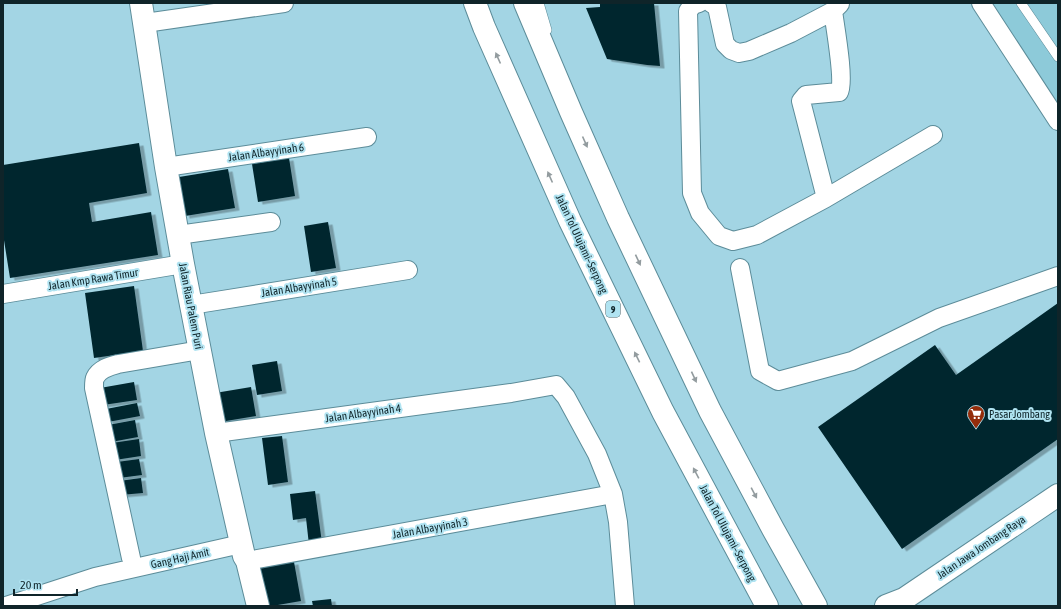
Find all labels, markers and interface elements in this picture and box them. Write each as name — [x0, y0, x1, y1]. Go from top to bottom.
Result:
one-way arrow — [495, 52, 501, 63]
one-way arrow — [582, 136, 588, 148]
street label: Jalan Albayyinah 6 — [227, 141, 305, 163]
one-way arrow — [547, 170, 553, 182]
street label: Jalan Tol Ulujami–Serpong — [554, 193, 610, 296]
one-way arrow — [635, 254, 642, 266]
street label: Jalan Riau Palem Puri — [177, 262, 205, 350]
street label: Jalan Kmp Rawa Timur — [47, 266, 140, 292]
street label: Jalan Albayyinah 5 — [260, 275, 338, 299]
road number: 9 — [606, 301, 620, 317]
one-way arrow — [633, 352, 640, 363]
one-way arrow — [691, 372, 697, 383]
street label: Jalan Albayyinah 4 — [324, 402, 402, 424]
supermarket icon: Pasar Jombang — [966, 404, 986, 429]
place label: Pasar Jombang — [989, 408, 1050, 420]
one-way arrow — [693, 467, 699, 479]
street label: Jalan Tol Ulujami–Serpong — [697, 483, 759, 584]
one-way arrow — [751, 487, 757, 499]
street label: Jalan Jawa Jombang Raya — [935, 513, 1027, 581]
street label: Jalan Albayyinah 3 — [391, 515, 469, 541]
street label: Gang Haji Amit — [150, 545, 210, 571]
scale bar — [14, 571, 77, 597]
text: 20 m — [20, 578, 42, 592]

